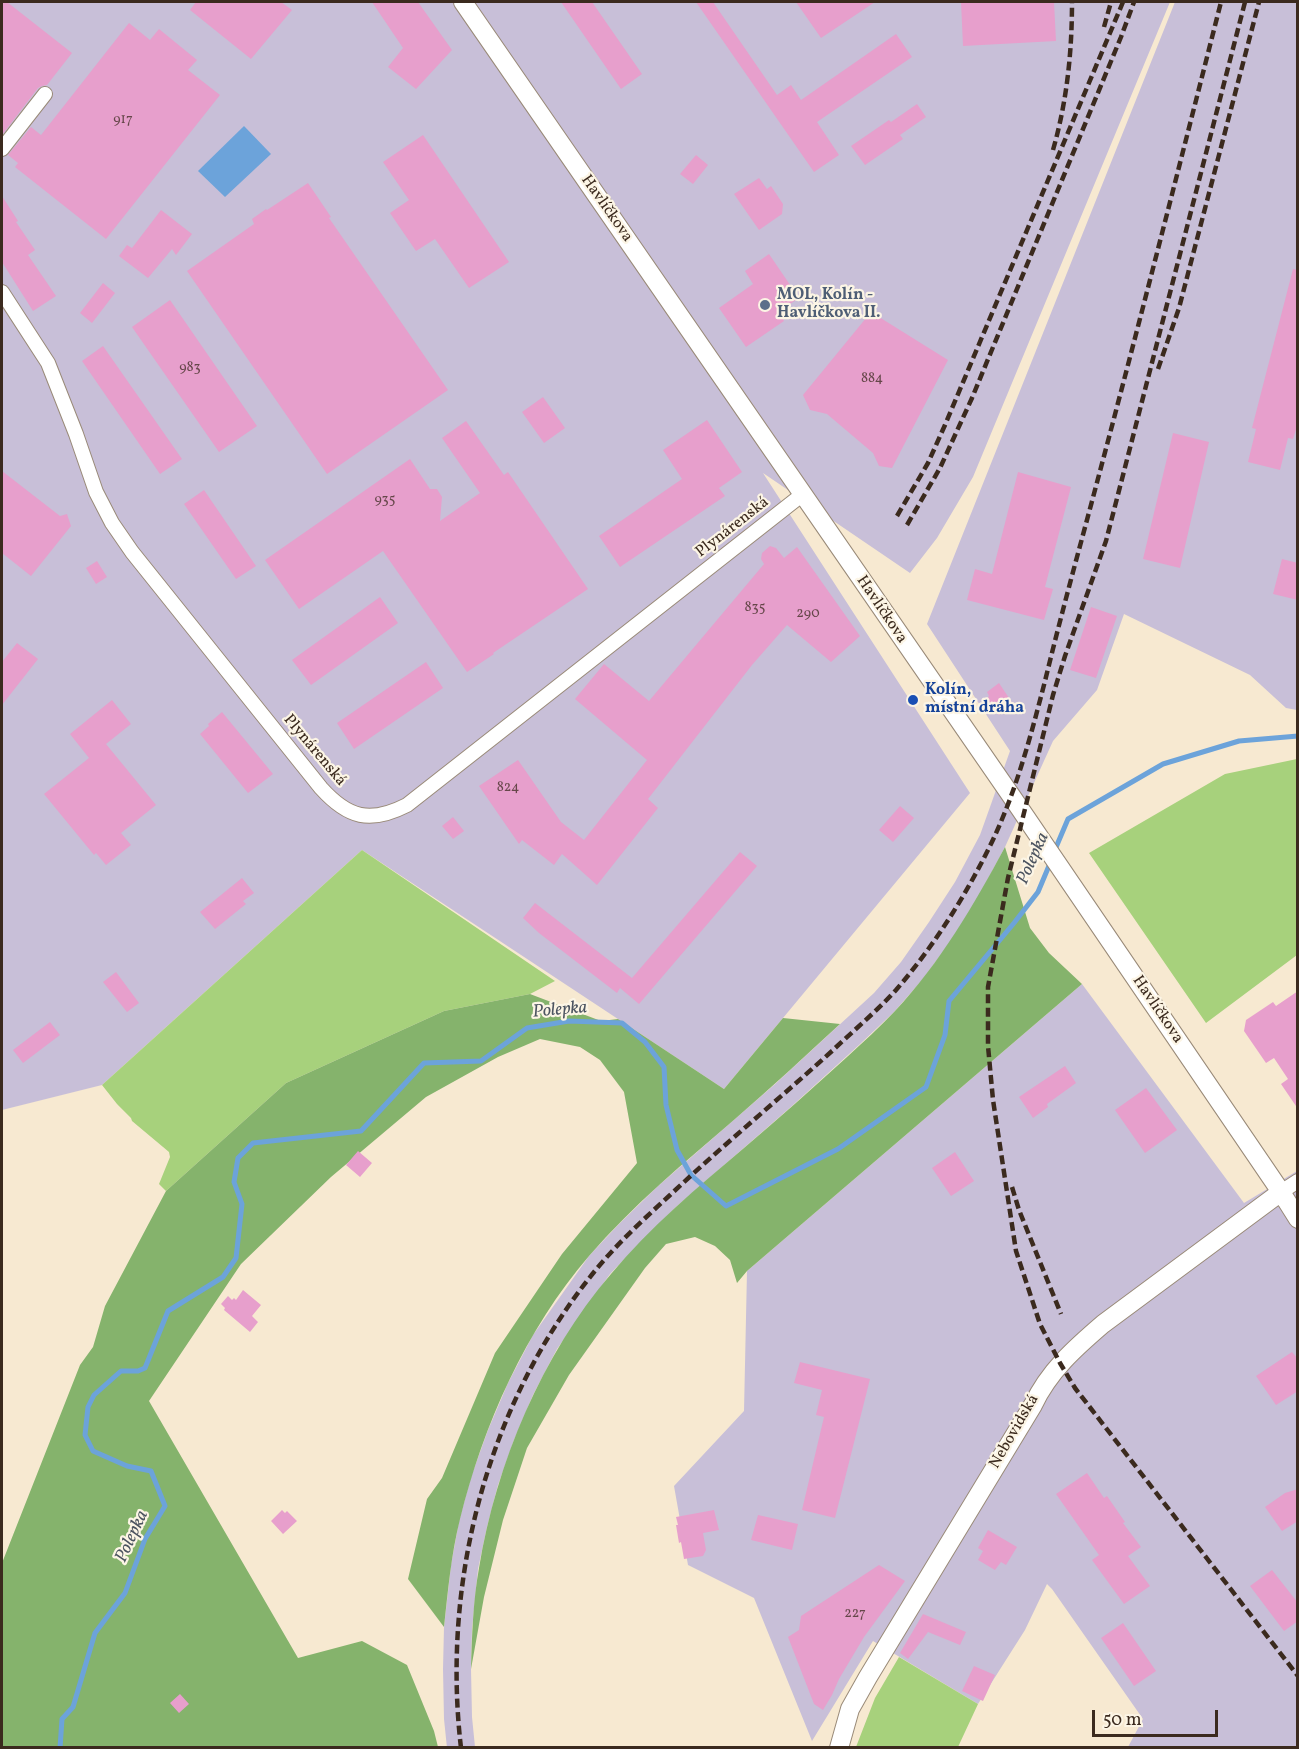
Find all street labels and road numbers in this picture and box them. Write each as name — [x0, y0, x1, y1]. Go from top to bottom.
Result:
street label: Havlíčkova — [576, 172, 636, 246]
street label: Plynárenská — [693, 493, 773, 563]
street label: Havlíčkova — [851, 572, 911, 648]
street label: Plynárenská — [278, 711, 350, 791]
street label: Havlíčkova — [1127, 972, 1187, 1048]
street label: Nebovidská — [986, 1392, 1044, 1472]

